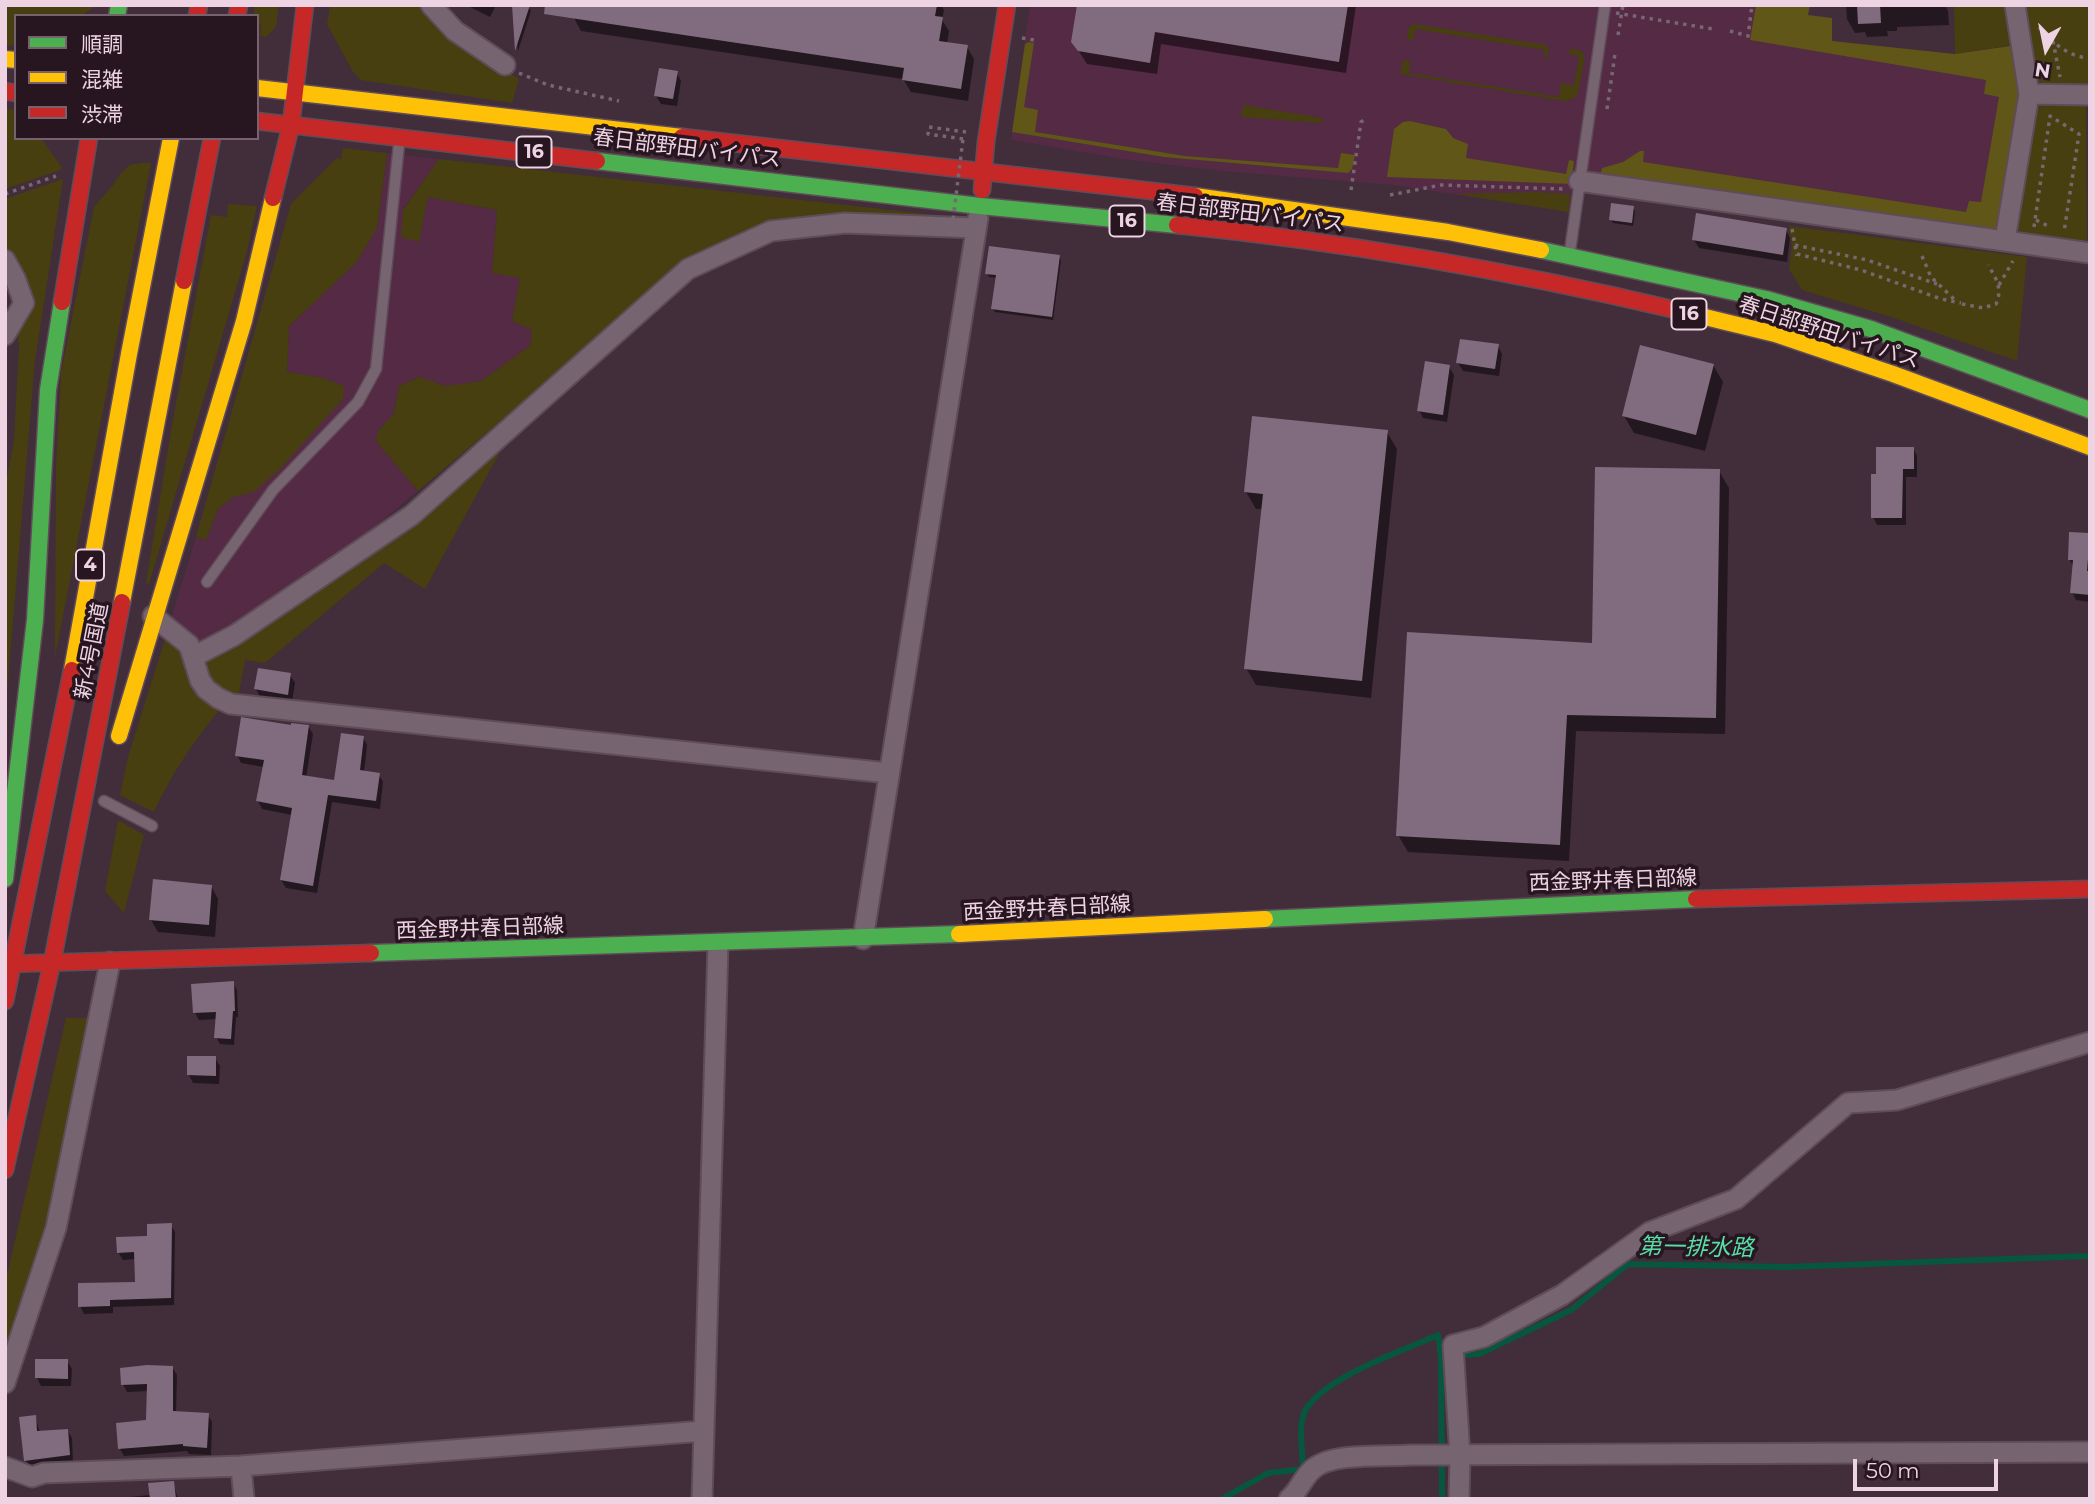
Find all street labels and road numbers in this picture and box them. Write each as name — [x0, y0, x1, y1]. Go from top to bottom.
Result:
street label: 春日部野田バイパス — [592, 125, 782, 173]
road number: 16 — [516, 136, 552, 168]
street label: 春日部野田バイパス — [1155, 190, 1345, 238]
road number: 16 — [1110, 206, 1144, 236]
street label: 春日部野田バイパス — [1735, 292, 1923, 374]
road number: 16 — [1672, 298, 1706, 330]
road number: 4 — [76, 550, 104, 580]
street label: 新4号国道 — [70, 601, 114, 701]
street label: 西金野井春日部線 — [1529, 865, 1697, 897]
street label: 西金野井春日部線 — [962, 892, 1132, 926]
street label: 西金野井春日部線 — [396, 913, 564, 945]

